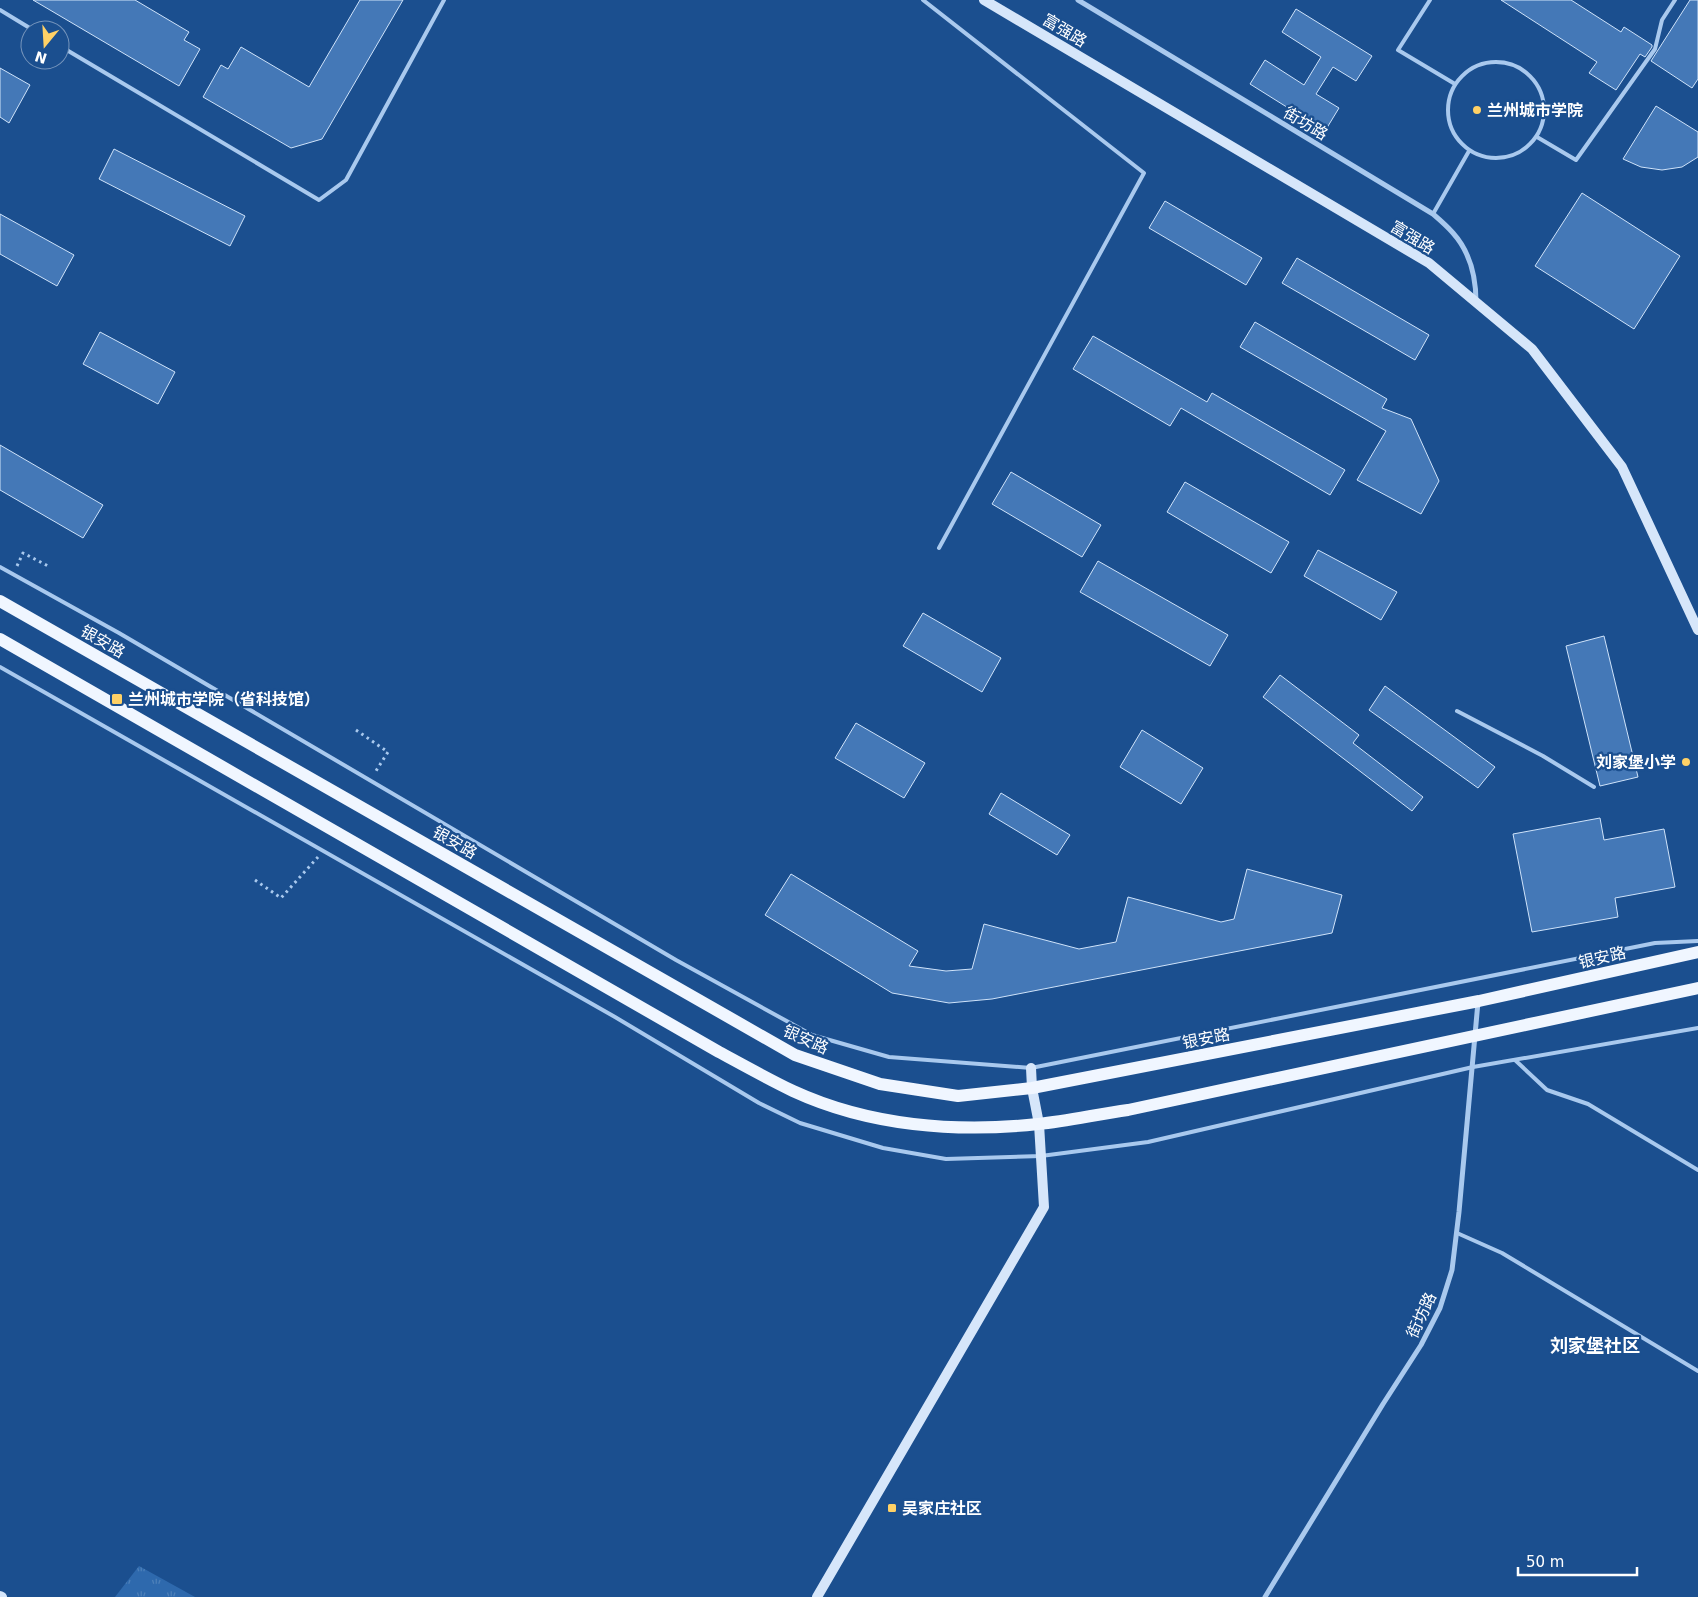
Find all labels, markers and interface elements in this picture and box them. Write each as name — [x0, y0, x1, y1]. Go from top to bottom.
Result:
street label: 富强路 — [1039, 10, 1090, 51]
north arrow — [20, 20, 70, 70]
text: N — [33, 48, 49, 67]
place label: 兰州城市学院 — [1487, 101, 1583, 120]
street label: 街坊路 — [1280, 103, 1331, 144]
marker: 兰州城市学院 — [1471, 104, 1483, 116]
street label: 富强路 — [1387, 217, 1438, 258]
street label: 银安路 — [77, 621, 128, 662]
place label: 兰州城市学院（省科技馆） — [128, 690, 320, 709]
marker: 兰州城市学院（省科技馆） — [110, 692, 124, 706]
place label: 刘家堡小学 — [1596, 753, 1676, 772]
marker: 刘家堡小学 — [1680, 756, 1692, 768]
street label: 银安路 — [429, 822, 480, 863]
street label: 银安路 — [1577, 943, 1628, 972]
street label: 银安路 — [780, 1021, 832, 1058]
street label: 银安路 — [1181, 1025, 1231, 1052]
street label: 街坊路 — [1403, 1289, 1440, 1341]
district label: 刘家堡社区 — [1550, 1335, 1640, 1356]
place label: 吴家庄社区 — [902, 1499, 982, 1518]
marker: 吴家庄社区 — [886, 1502, 898, 1514]
scale bar — [1518, 1544, 1637, 1576]
text: 50 m — [1526, 1553, 1564, 1571]

